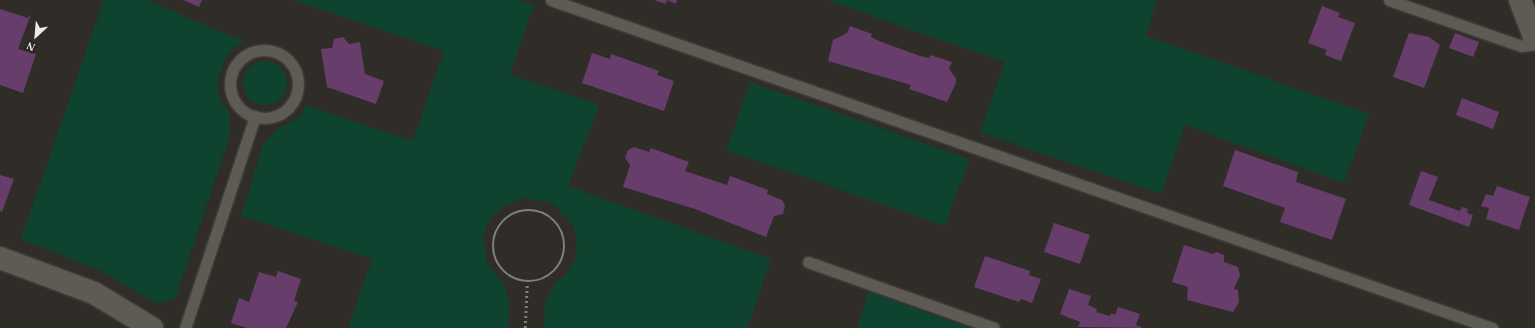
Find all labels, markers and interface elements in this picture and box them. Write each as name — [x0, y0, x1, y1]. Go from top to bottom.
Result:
north arrow — [16, 16, 56, 56]
text: N — [25, 40, 37, 54]

